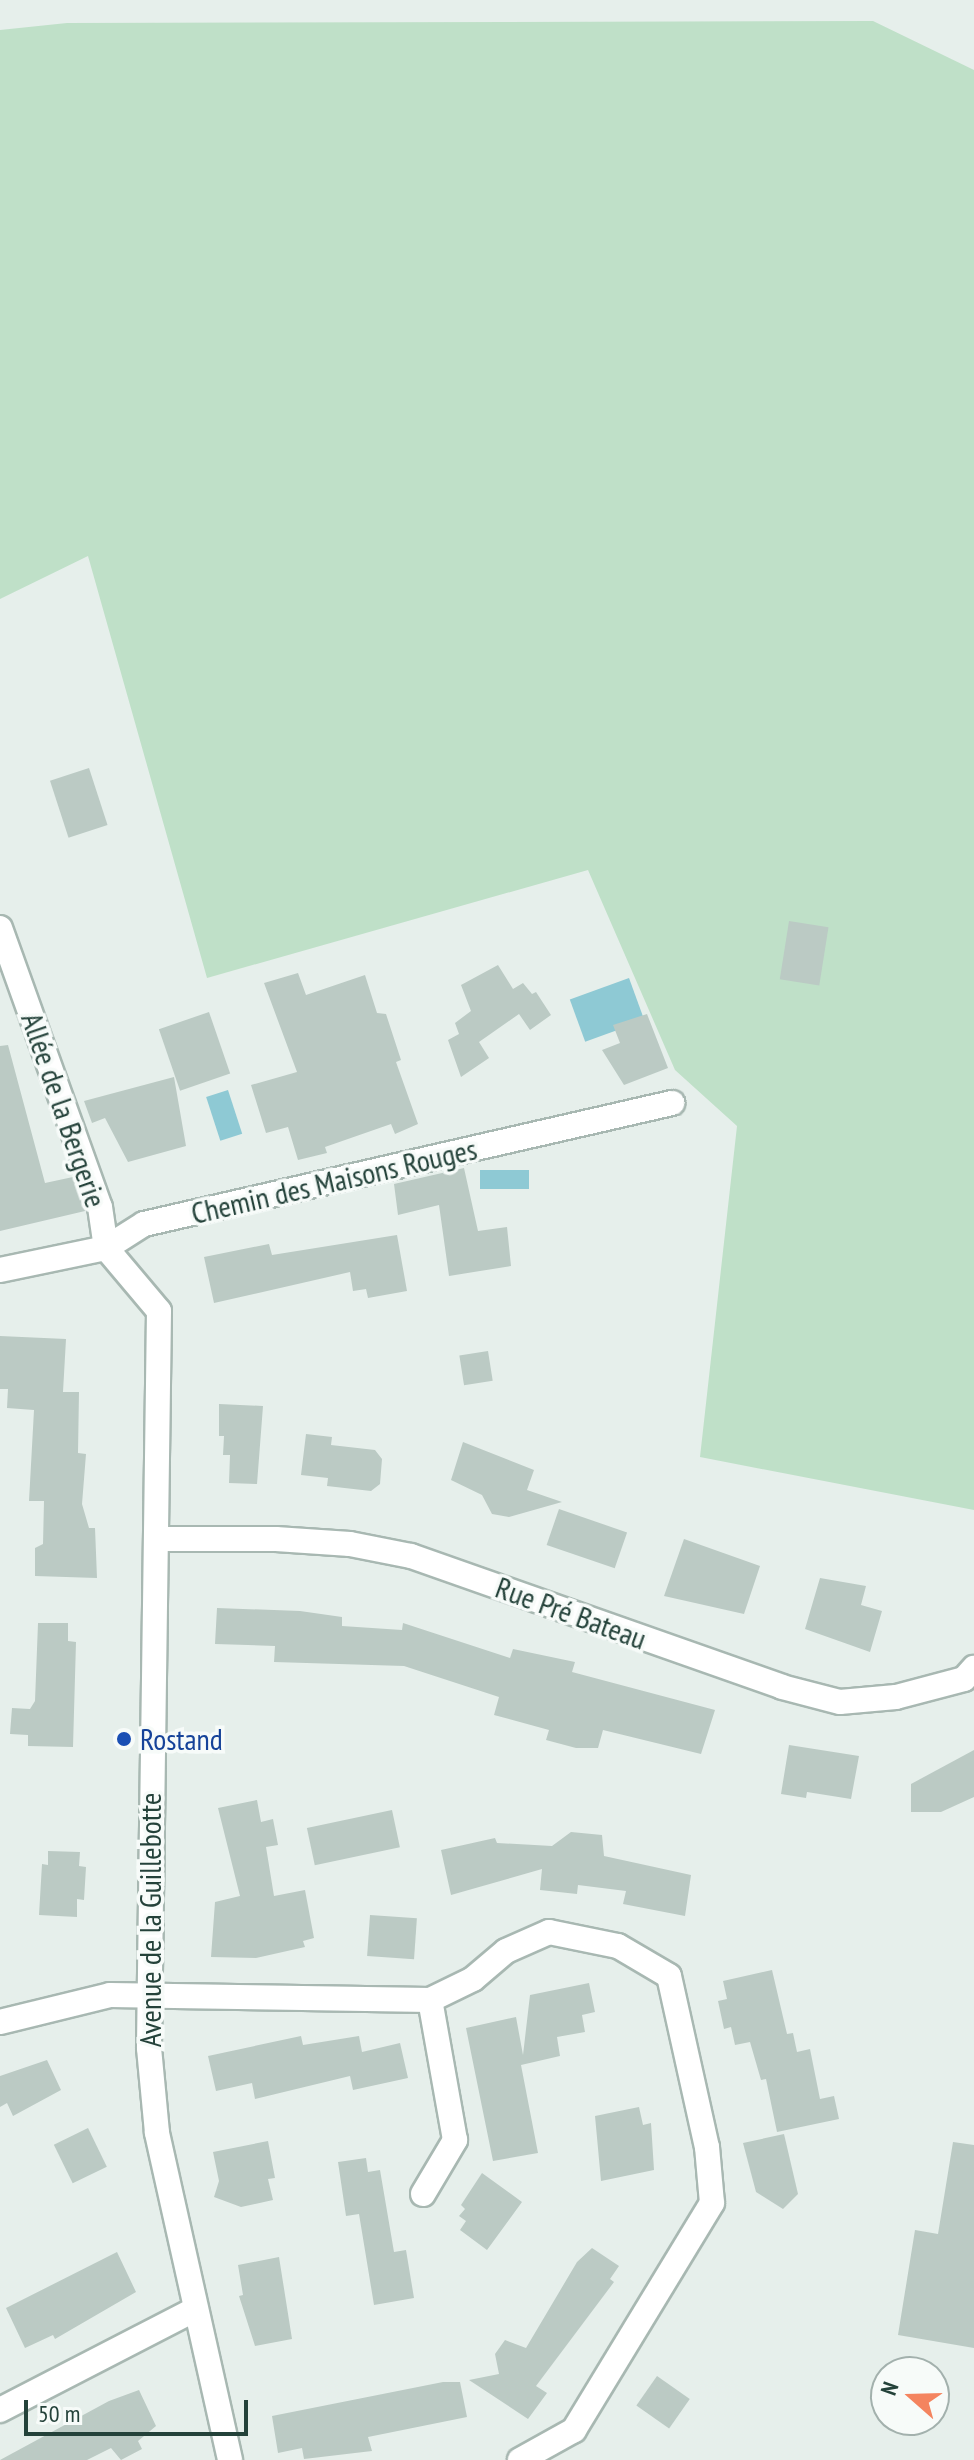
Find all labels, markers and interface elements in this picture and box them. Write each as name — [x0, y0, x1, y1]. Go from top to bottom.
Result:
street label: Allée de la Bergerie — [14, 1008, 114, 1212]
street label: Chemin des Maisons Rouges — [188, 1131, 480, 1231]
street label: Rue Pré Bateau — [491, 1569, 651, 1657]
place label: Rostand — [140, 1721, 223, 1757]
marker: Rostand — [115, 1730, 133, 1748]
street label: Avenue de la Guillebotte — [132, 1793, 168, 2047]
north arrow — [870, 2356, 950, 2436]
text: N — [874, 2378, 905, 2399]
scale bar — [28, 2384, 252, 2434]
text: 50 m — [38, 2398, 80, 2429]

